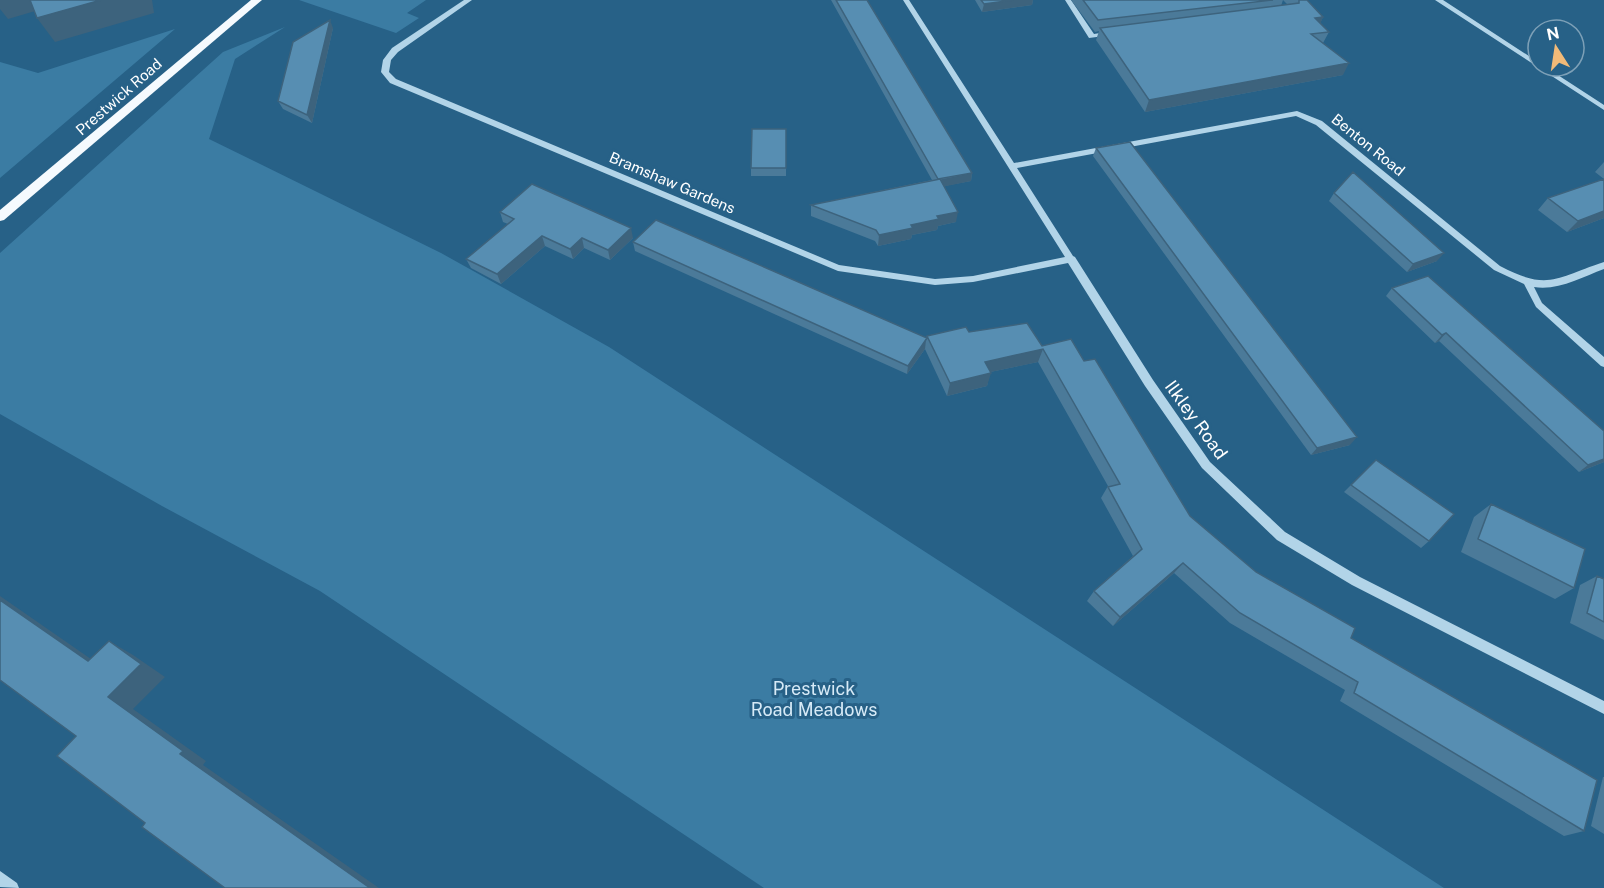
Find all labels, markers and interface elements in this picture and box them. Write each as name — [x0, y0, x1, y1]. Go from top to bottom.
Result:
north arrow — [1526, 18, 1586, 78]
text: N — [1545, 23, 1561, 44]
street label: Prestwick Road — [72, 55, 165, 138]
street label: Benton Road — [1328, 110, 1408, 179]
street label: Bramshaw Gardens — [607, 148, 738, 217]
street label: Ilkley Road — [1161, 376, 1232, 463]
park label: Prestwick Road Meadows — [751, 678, 877, 720]

